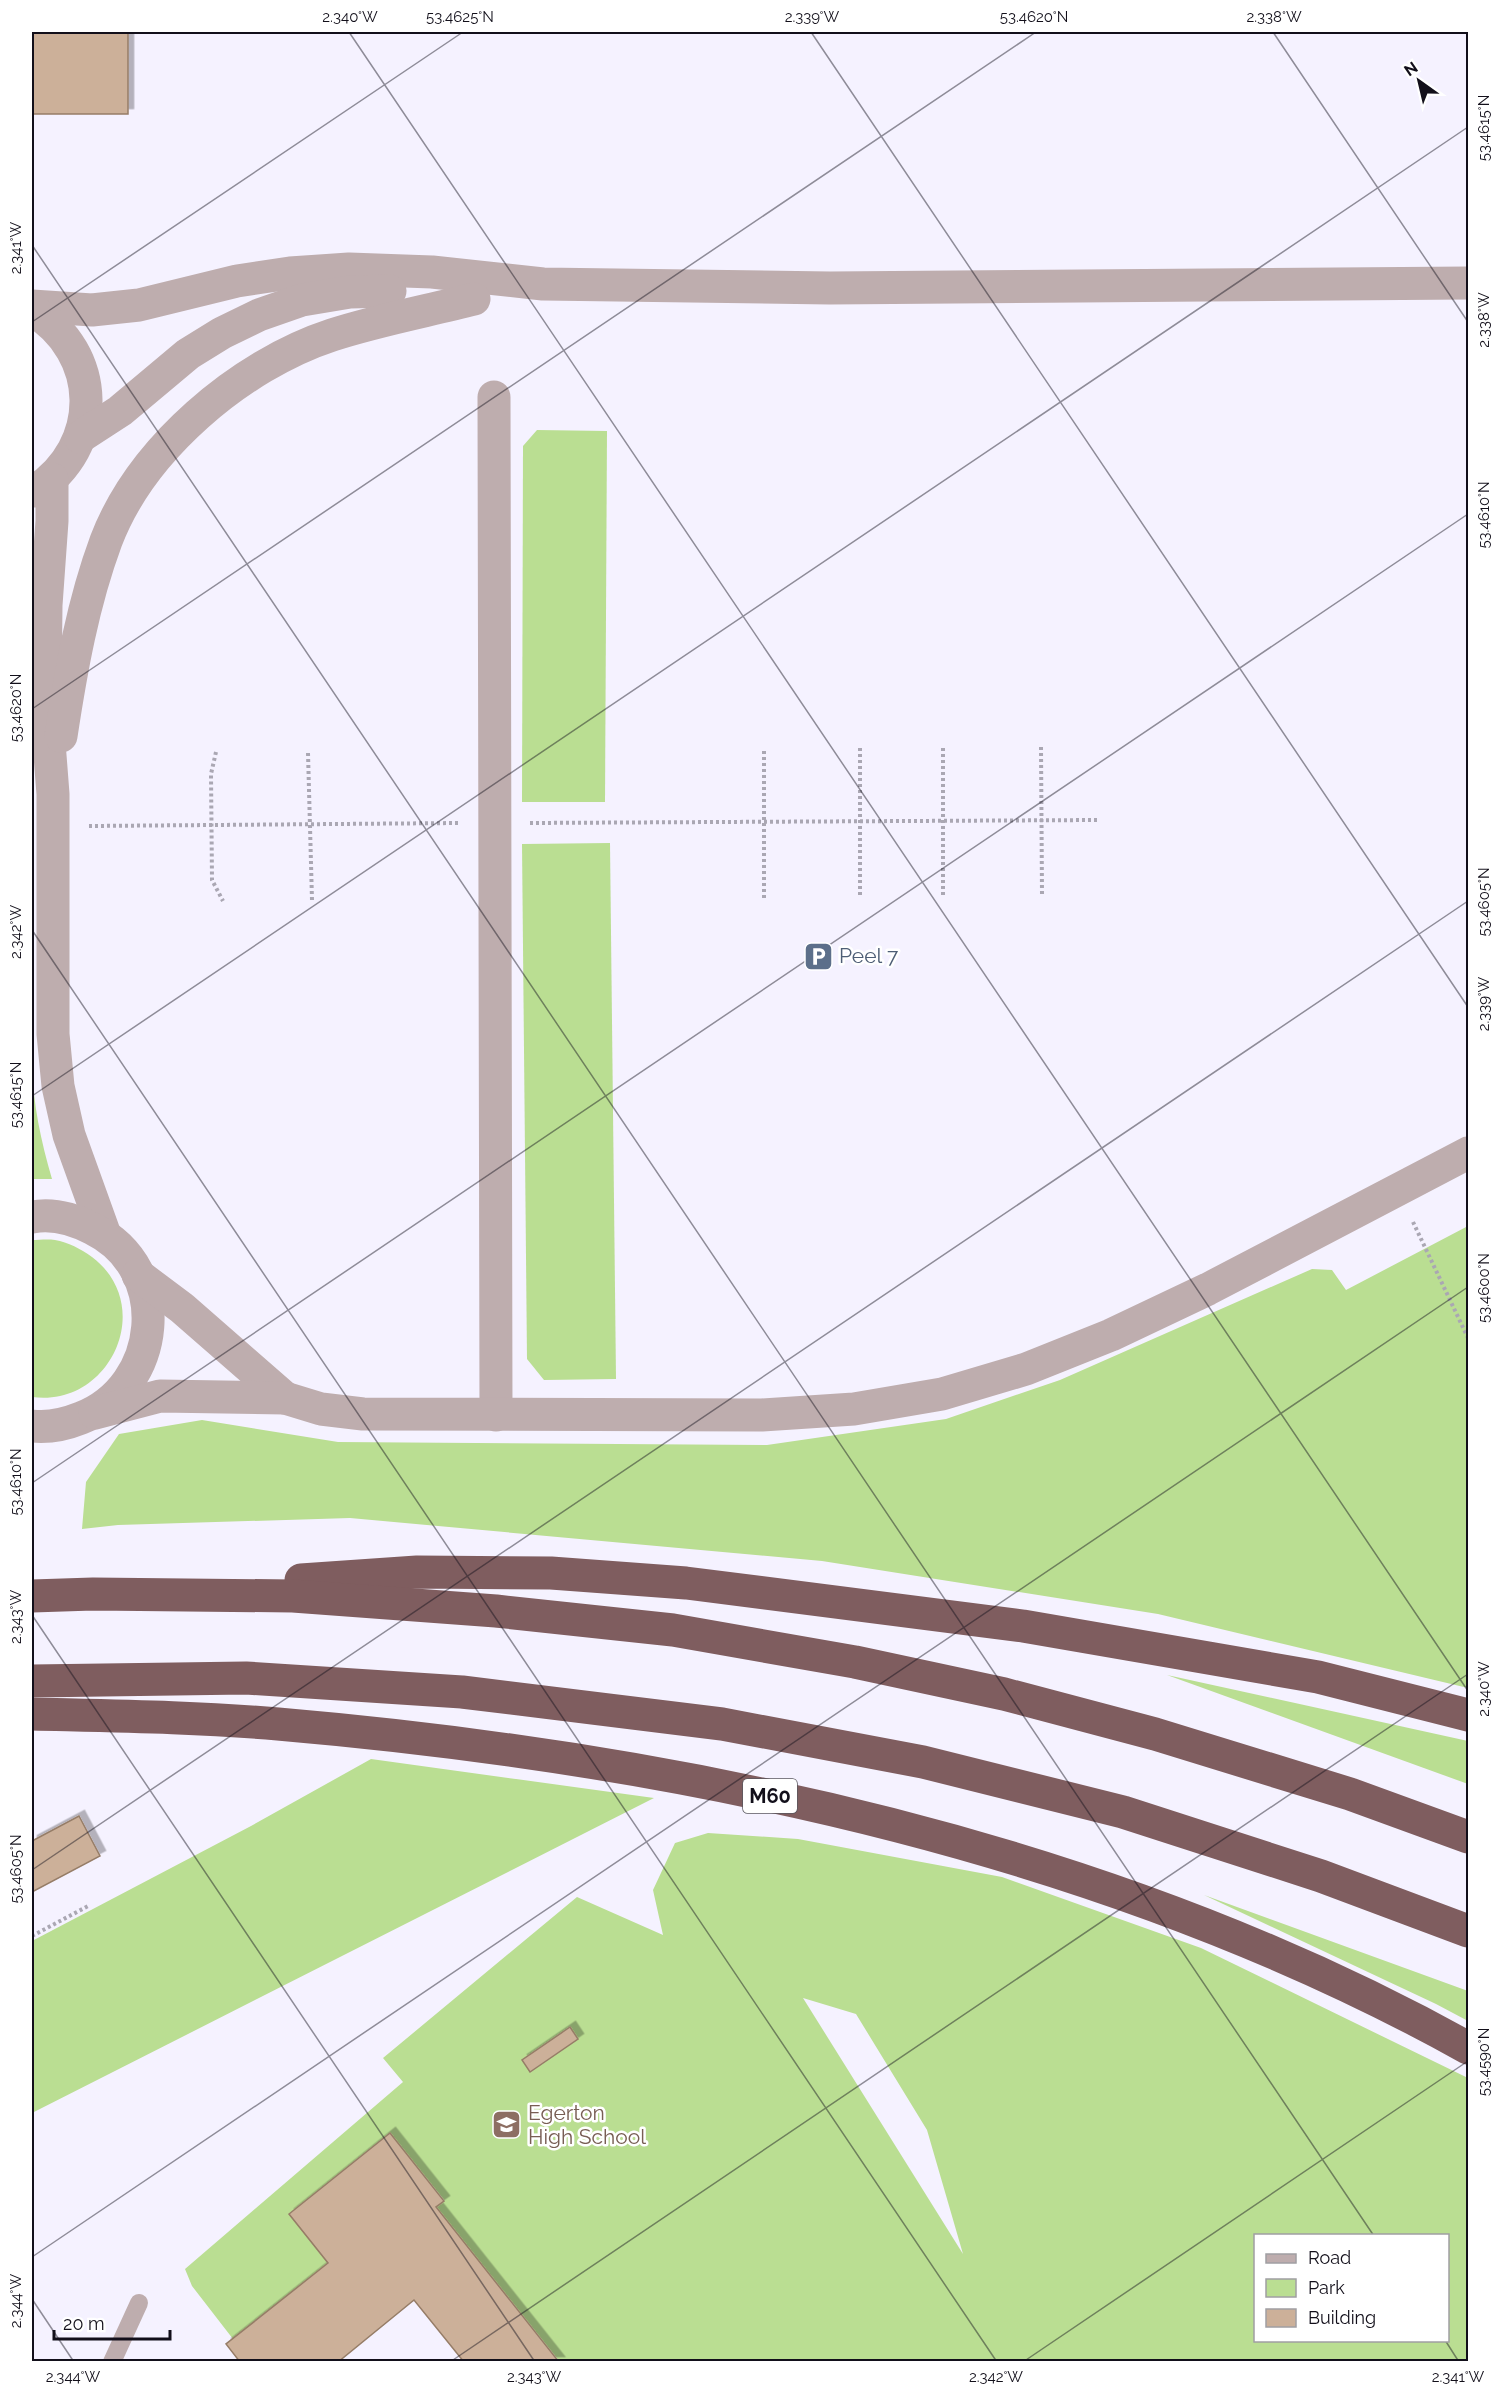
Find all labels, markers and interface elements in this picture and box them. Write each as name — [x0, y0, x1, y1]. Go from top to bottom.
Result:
text: 2.340°W — [322, 8, 378, 26]
text: 53.4625°N — [426, 8, 494, 26]
text: 2.339°W — [785, 8, 840, 26]
text: 53.4620°N — [1000, 8, 1068, 26]
text: 2.338°W — [1246, 8, 1302, 26]
north arrow — [1389, 51, 1449, 111]
text: N — [1401, 58, 1421, 80]
text: 53.4615°N — [1475, 95, 1493, 161]
text: 2.341°W — [7, 221, 25, 274]
text: 2.338°W — [1475, 292, 1493, 348]
text: 53.4610°N — [1475, 481, 1493, 549]
text: 53.4620°N — [7, 674, 25, 742]
text: 53.4605°N — [1475, 867, 1493, 937]
text: 2.342°W — [7, 905, 25, 959]
parking icon: Peel 7 — [802, 940, 834, 972]
place label: Peel 7 — [839, 943, 899, 968]
text: 2.339°W — [1475, 976, 1493, 1031]
text: 53.4615°N — [7, 1062, 25, 1128]
text: 53.4600°N — [1475, 1253, 1493, 1323]
text: 53.4610°N — [7, 1448, 25, 1516]
text: 2.343°W — [7, 1590, 25, 1644]
text: 2.340°W — [1475, 1661, 1493, 1717]
road number: M60 — [743, 1779, 797, 1813]
text: 53.4605°N — [7, 1834, 25, 1904]
text: 53.4590°N — [1475, 2028, 1493, 2096]
place label: Egerton High School — [528, 2100, 646, 2149]
school or university icon: Egerton High School — [491, 2109, 523, 2141]
legend — [1254, 2234, 1449, 2342]
text: Road — [1308, 2247, 1351, 2268]
text: 2.344°W — [7, 2273, 25, 2328]
text: Park — [1308, 2277, 1345, 2298]
scale bar — [54, 2303, 170, 2341]
text: Building — [1308, 2307, 1376, 2328]
text: 20 m — [63, 2313, 105, 2334]
text: 2.344°W — [46, 2368, 101, 2386]
text: 2.343°W — [507, 2368, 561, 2386]
text: 2.342°W — [969, 2368, 1023, 2386]
text: 2.341°W — [1432, 2368, 1485, 2386]

